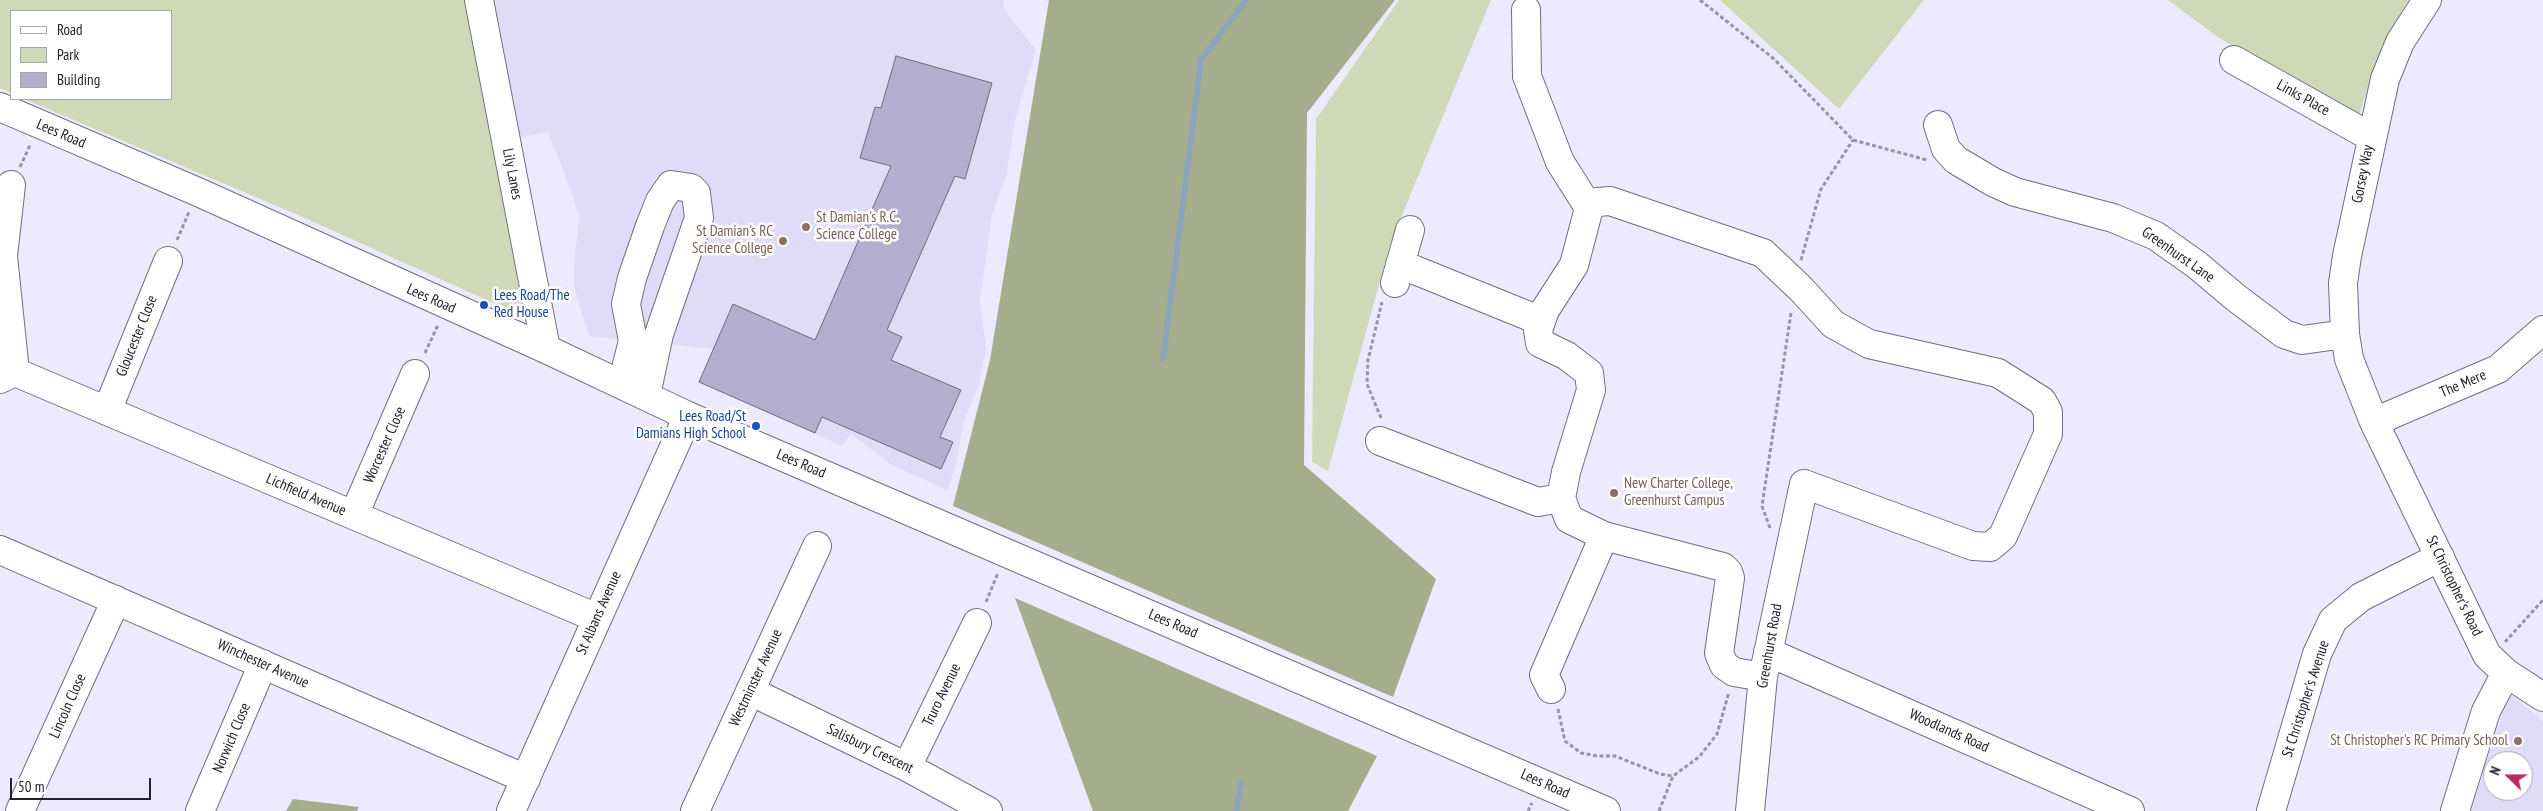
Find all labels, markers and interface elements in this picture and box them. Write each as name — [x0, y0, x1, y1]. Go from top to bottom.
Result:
legend — [10, 10, 172, 100]
text: Road — [57, 20, 83, 39]
text: Park — [57, 45, 79, 64]
text: Building — [57, 70, 100, 89]
street label: Links Place — [2273, 76, 2333, 120]
street label: Lees Road — [34, 116, 88, 152]
street label: Gorsey Way — [2349, 143, 2377, 205]
street label: Lily Lanes — [498, 147, 526, 201]
place label: St Damian's R.C. Science College — [816, 209, 899, 244]
marker: St Damian's R.C. Science College — [800, 221, 812, 233]
place label: St Damian's RC Science College — [692, 223, 773, 258]
street label: Greenhurst Lane — [2138, 223, 2218, 287]
marker: St Damian's RC Science College — [777, 235, 789, 247]
street label: Lees Road — [404, 280, 458, 318]
place label: Lees Road/The Red House — [494, 287, 570, 322]
street label: Gloucester Close — [113, 293, 161, 379]
marker: Lees Road/The Red House — [478, 299, 490, 311]
street label: The Mere — [2437, 366, 2489, 402]
street label: Worcester Close — [360, 404, 410, 486]
place label: Lees Road/St Damians High School — [636, 408, 746, 443]
marker: Lees Road/St Damians High School — [750, 420, 762, 432]
street label: Lees Road — [774, 446, 828, 482]
street label: Lichfield Avenue — [263, 470, 349, 520]
place label: New Charter College, Greenhurst Campus — [1624, 475, 1733, 510]
marker: New Charter College, Greenhurst Campus — [1608, 487, 1620, 499]
street label: St Christopher's Road — [2422, 533, 2486, 639]
street label: St Albans Avenue — [573, 568, 625, 658]
street label: Greenhurst Road — [1754, 602, 1786, 690]
street label: Lees Road — [1146, 606, 1200, 642]
street label: Westminster Avenue — [726, 627, 786, 729]
street label: Winchester Avenue — [214, 636, 312, 692]
street label: St Christopher's Avenue — [2279, 638, 2333, 760]
street label: Truro Avenue — [919, 661, 965, 729]
street label: Lincoln Close — [46, 671, 90, 741]
street label: Norwich Close — [209, 700, 255, 776]
street label: Woodlands Road — [1906, 705, 1992, 757]
street label: Salisbury Crescent — [824, 720, 916, 778]
place label: St Christopher's RC Primary School — [2330, 732, 2508, 750]
marker: St Christopher's RC Primary School — [2512, 735, 2524, 747]
north arrow — [2483, 751, 2533, 801]
text: N — [2485, 764, 2505, 778]
street label: Lees Road — [1518, 765, 1572, 803]
scale bar — [12, 768, 154, 800]
text: 50 m — [18, 777, 44, 796]

